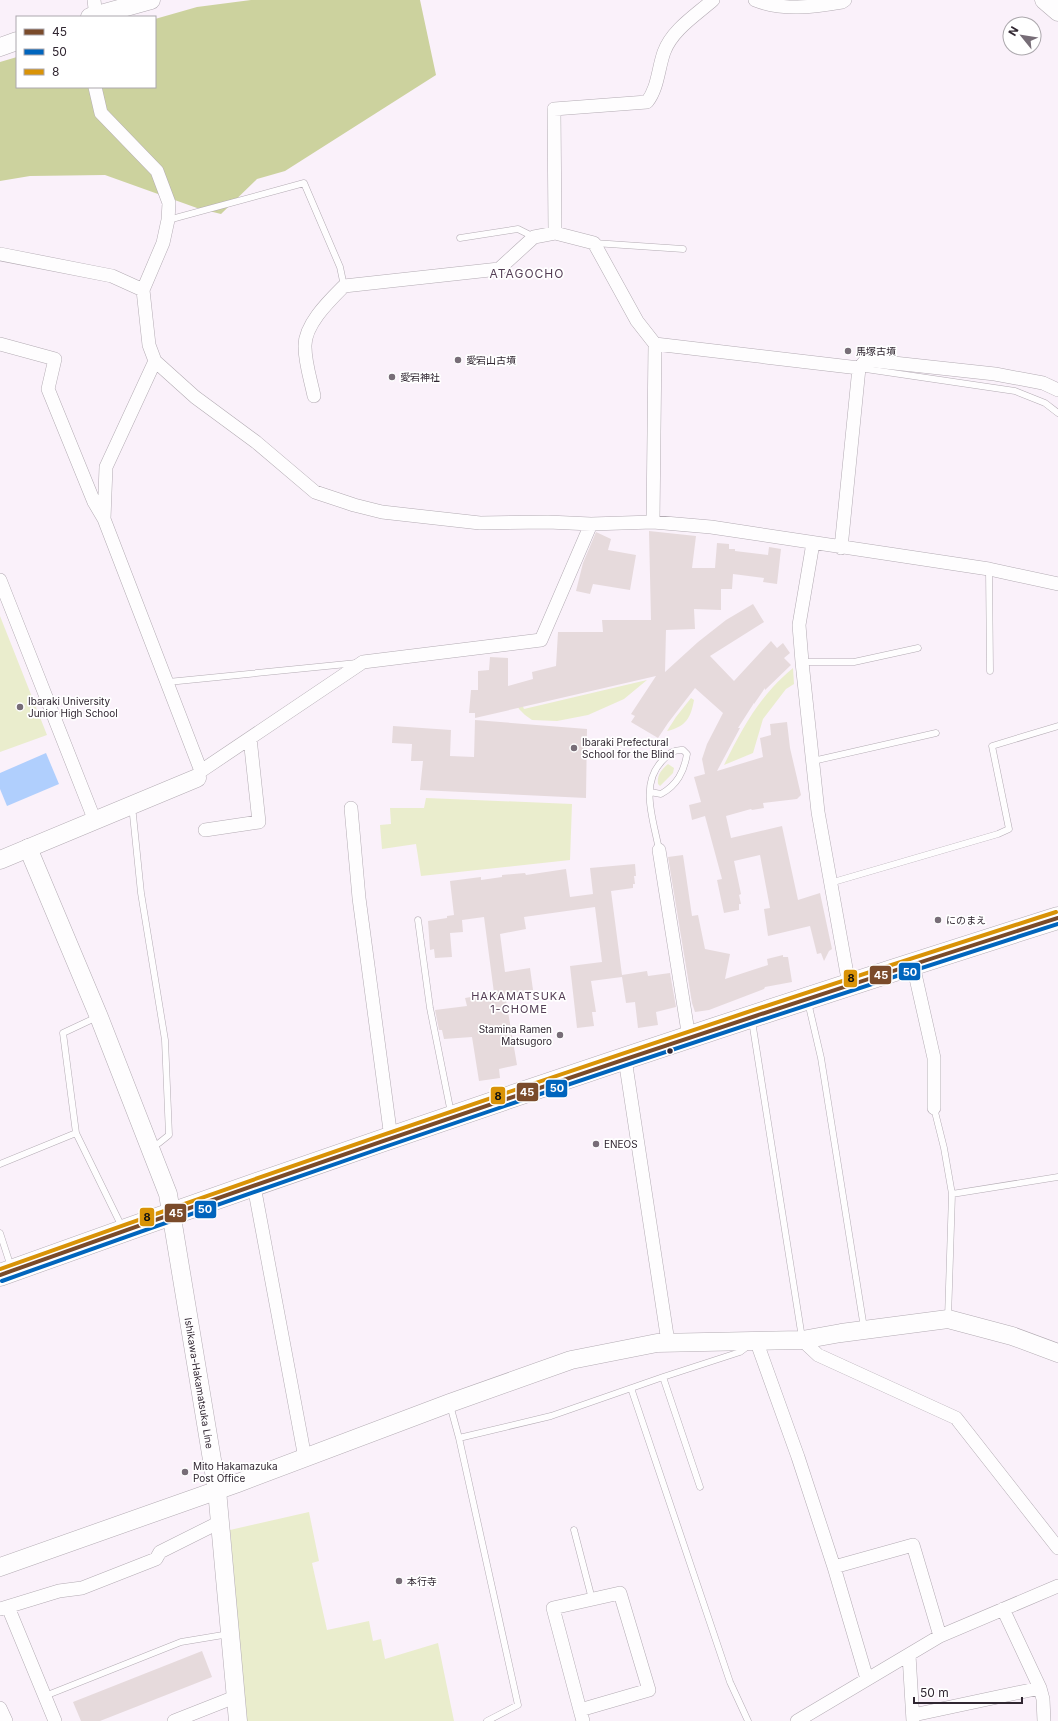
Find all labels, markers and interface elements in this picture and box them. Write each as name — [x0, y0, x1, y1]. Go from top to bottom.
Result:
legend — [16, 16, 156, 88]
north arrow — [1002, 16, 1042, 56]
text: 45 — [52, 24, 67, 39]
text: N — [1005, 24, 1021, 38]
text: 50 — [52, 44, 67, 59]
text: 8 — [52, 64, 59, 79]
district label: ATAGOCHO — [490, 266, 564, 281]
place label: 馬塚古墳 — [856, 345, 896, 357]
marker: 馬塚古墳 — [843, 346, 853, 356]
place label: 愛宕山古墳 — [466, 354, 516, 366]
marker: 愛宕山古墳 — [453, 355, 463, 365]
place label: 愛宕神社 — [400, 371, 440, 383]
marker: 愛宕神社 — [387, 372, 397, 382]
place label: Ibaraki University Junior High School — [28, 695, 118, 719]
marker: Ibaraki University Junior High School — [15, 702, 25, 712]
place label: Ibaraki Prefectural School for the Blind — [582, 736, 675, 760]
marker: Ibaraki Prefectural School for the Blind — [569, 743, 579, 753]
place label: にのまえ — [946, 914, 986, 926]
marker: にのまえ — [933, 915, 943, 925]
line badge: 50 — [898, 962, 921, 981]
line badge: 45 — [869, 965, 892, 985]
text: 50 — [903, 965, 917, 979]
text: 45 — [874, 968, 888, 982]
line badge: 8 — [843, 969, 858, 988]
text: 8 — [847, 971, 855, 985]
district label: HAKAMATSUKA 1-CHOME — [471, 989, 567, 1016]
place label: Stamina Ramen Matsugoro — [479, 1023, 552, 1047]
marker: Stamina Ramen Matsugoro — [555, 1030, 565, 1040]
unlabelled marker — [665, 1046, 675, 1056]
line badge: 50 — [545, 1079, 568, 1098]
text: 50 — [550, 1081, 564, 1095]
line badge: 45 — [516, 1082, 539, 1102]
text: 45 — [520, 1085, 534, 1099]
line badge: 8 — [490, 1086, 506, 1105]
text: 8 — [494, 1089, 502, 1103]
place label: ENEOS — [604, 1138, 638, 1150]
marker: ENEOS — [591, 1139, 601, 1149]
line badge: 50 — [194, 1200, 217, 1219]
text: 50 — [198, 1202, 212, 1216]
line badge: 45 — [164, 1203, 187, 1223]
text: 45 — [169, 1206, 183, 1220]
line badge: 8 — [139, 1207, 155, 1227]
text: 8 — [143, 1210, 151, 1224]
street label: Ishikawa-Hakamatsuka Line — [183, 1317, 216, 1450]
place label: Mito Hakamazuka Post Office — [193, 1460, 278, 1484]
marker: Mito Hakamazuka Post Office — [180, 1467, 190, 1477]
place label: 本行寺 — [407, 1575, 437, 1587]
marker: 本行寺 — [394, 1576, 404, 1586]
scale bar — [914, 1679, 1022, 1705]
text: 50 m — [920, 1685, 949, 1700]

